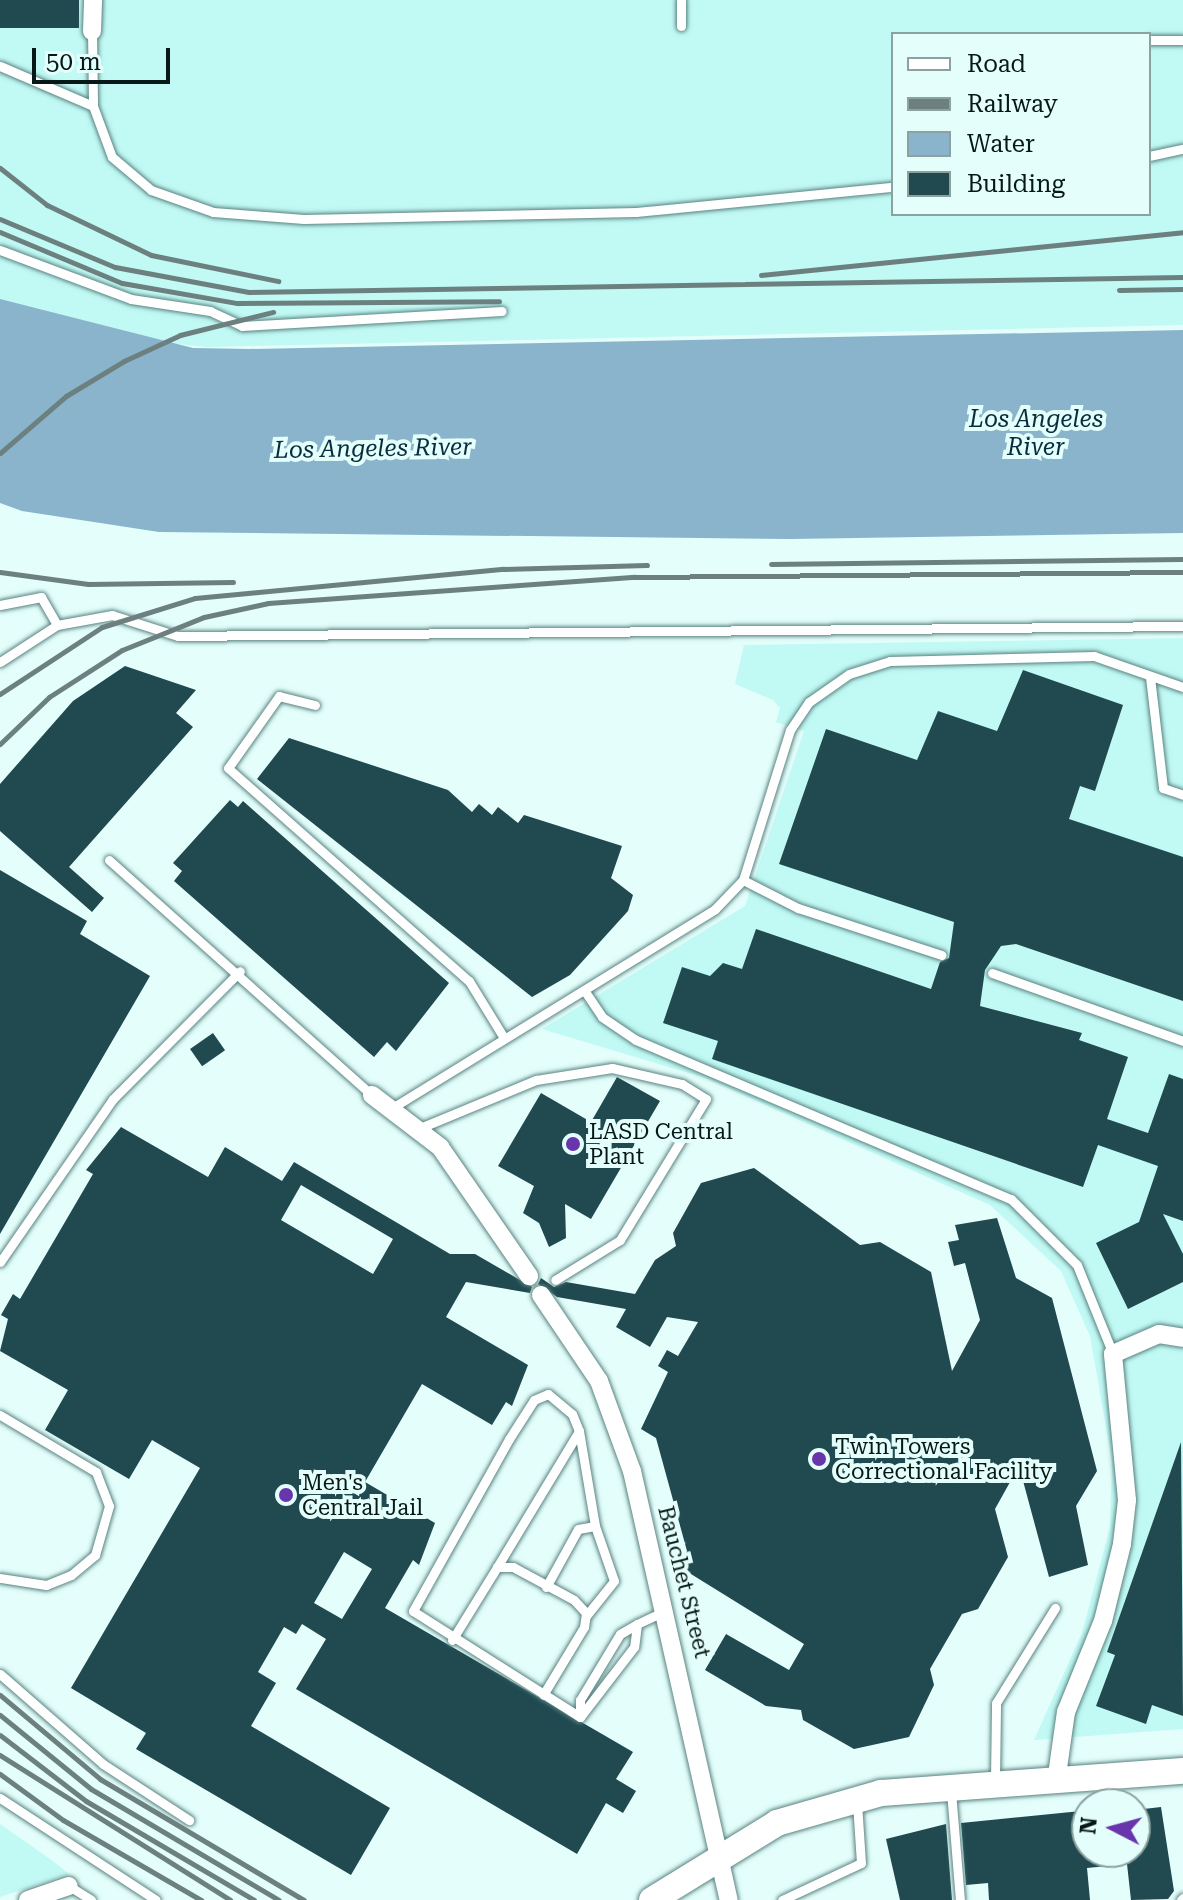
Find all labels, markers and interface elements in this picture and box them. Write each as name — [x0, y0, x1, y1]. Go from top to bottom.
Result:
scale bar — [36, 32, 174, 82]
legend — [891, 32, 1151, 216]
text: 50 m — [46, 48, 101, 76]
text: Road — [967, 50, 1026, 78]
text: Railway — [967, 90, 1058, 118]
text: Water — [967, 130, 1035, 158]
text: Building — [967, 170, 1065, 198]
water label: Los Angeles River — [969, 406, 1103, 462]
water label: Los Angeles River — [274, 433, 472, 465]
place label: LASD Central Plant — [589, 1118, 733, 1170]
marker: LASD Central Plant — [564, 1135, 582, 1153]
place label: Twin Towers Correctional Facility — [835, 1433, 1052, 1484]
marker: Twin Towers Correctional Facility — [810, 1450, 828, 1468]
place label: Men's Central Jail — [302, 1469, 423, 1520]
marker: Men's Central Jail — [277, 1486, 295, 1504]
street label: Bauchet Street — [652, 1503, 716, 1661]
north arrow — [1071, 1788, 1151, 1868]
text: N — [1075, 1816, 1102, 1835]

